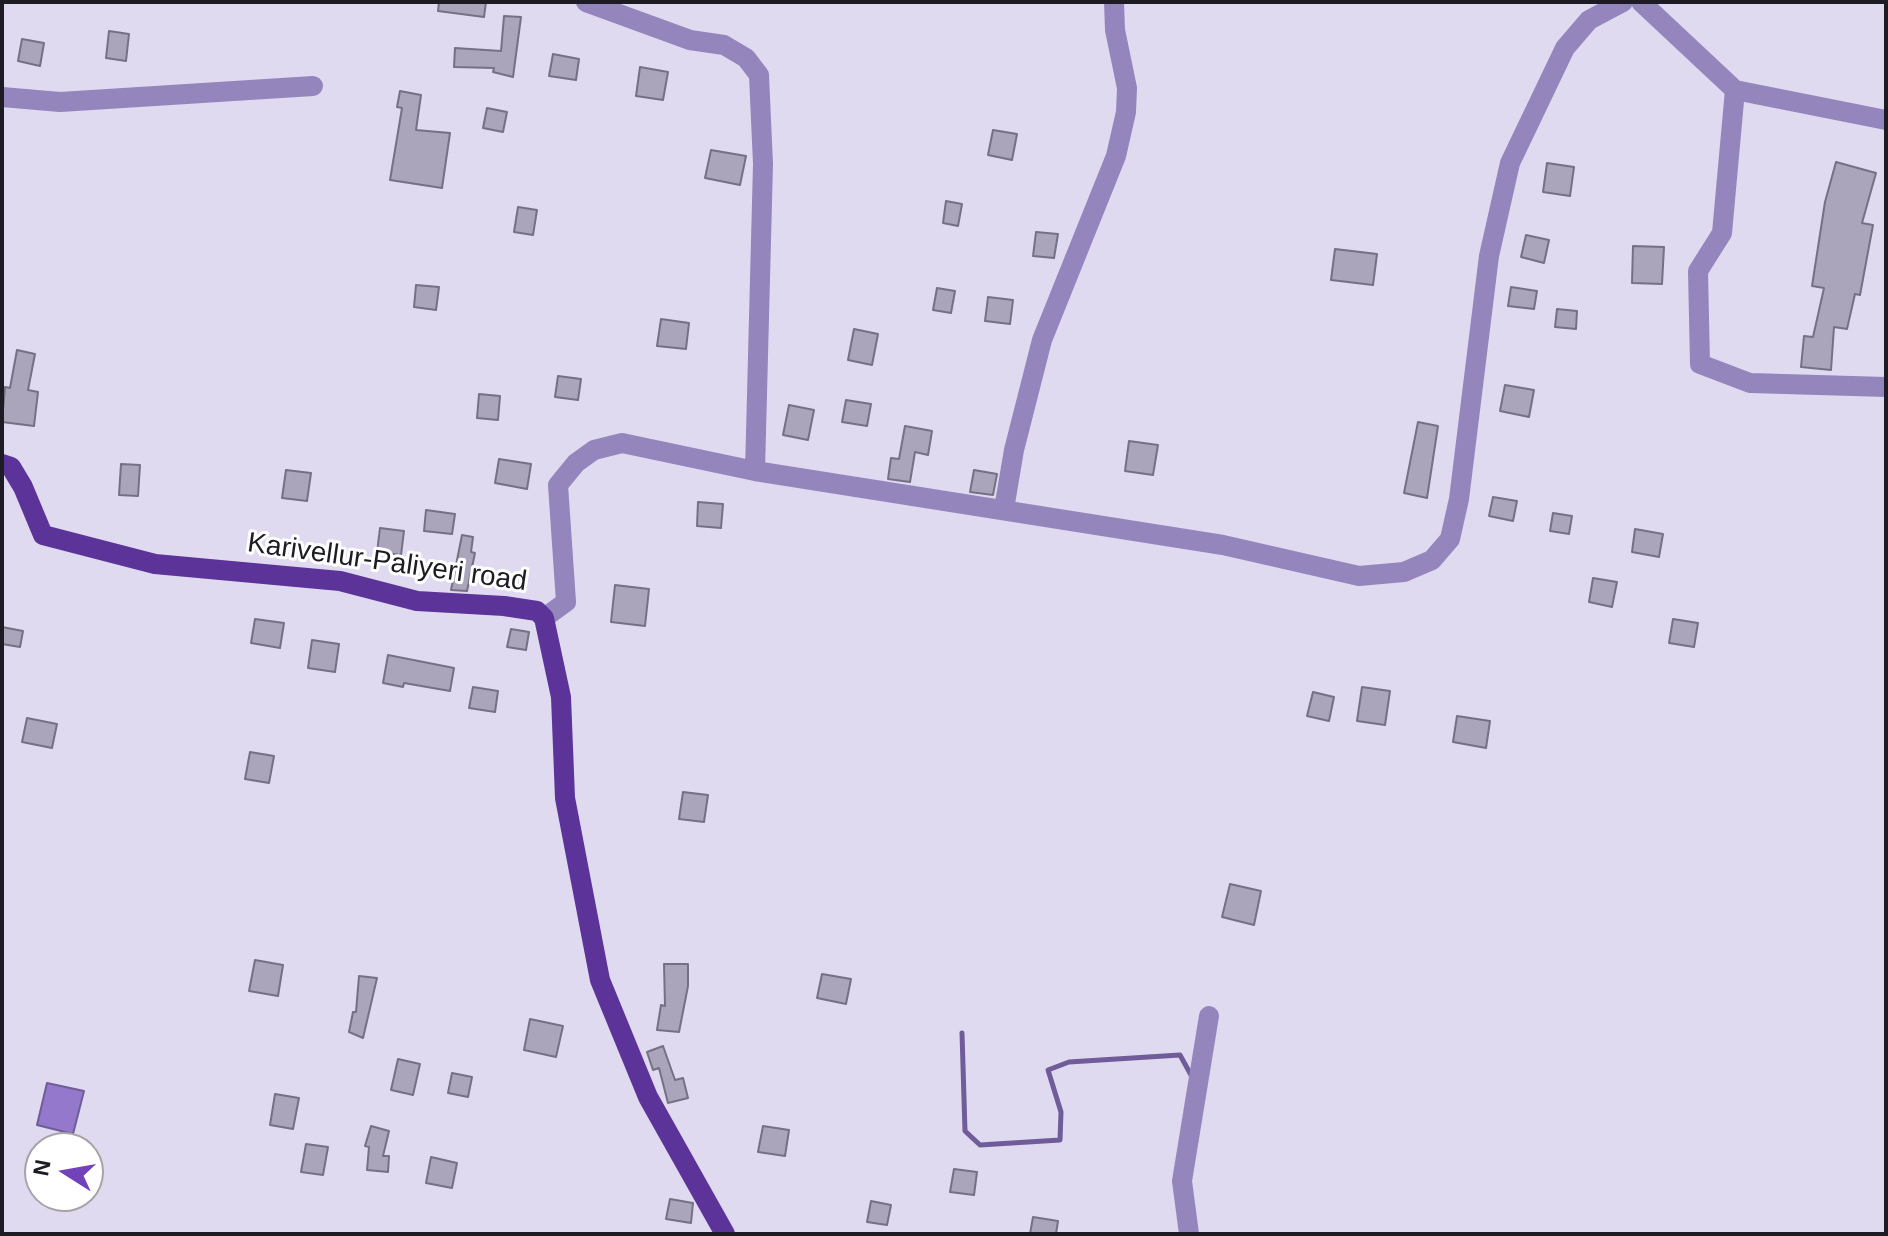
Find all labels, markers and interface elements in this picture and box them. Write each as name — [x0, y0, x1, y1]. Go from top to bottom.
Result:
street label: Karivellur-Paliyeri road — [245, 527, 529, 599]
north arrow — [24, 1132, 104, 1212]
text: N — [28, 1158, 56, 1178]

